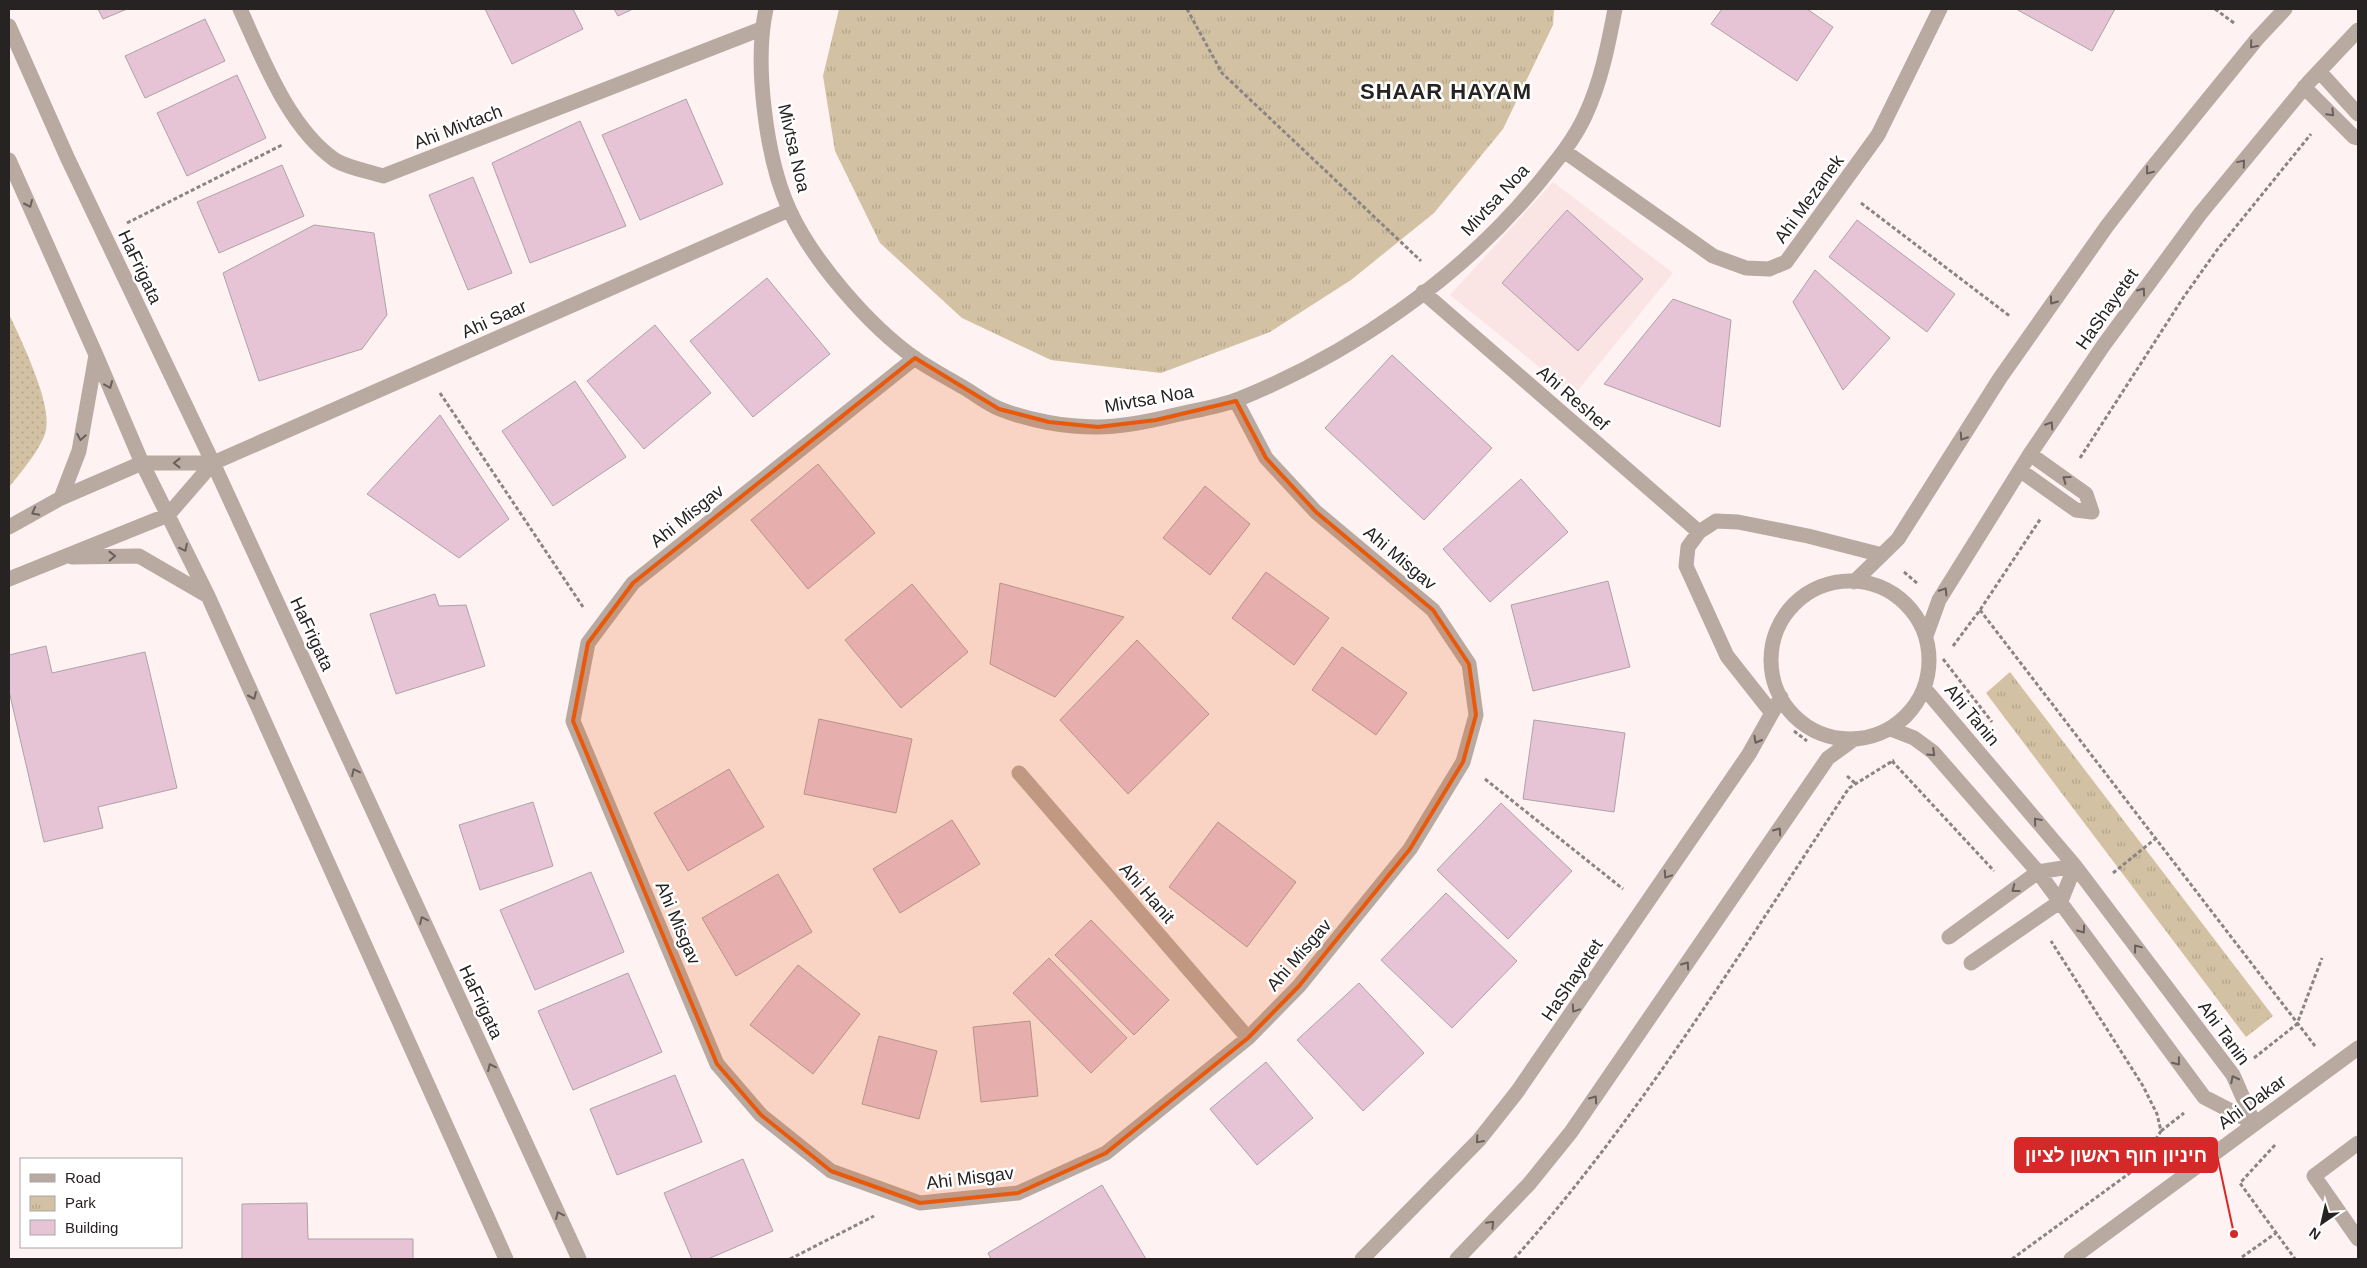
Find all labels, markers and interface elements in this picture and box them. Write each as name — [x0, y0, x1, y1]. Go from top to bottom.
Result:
one-way arrow — [2250, 39, 2258, 48]
district label: SHAAR HAYAM — [1360, 79, 1532, 104]
street label: Ahi Mivtach — [411, 101, 505, 153]
street label: Mivtsa Noa — [774, 102, 814, 195]
one-way arrow — [2325, 108, 2334, 117]
street label: Ahi Mezanek — [1770, 150, 1848, 247]
one-way arrow — [2236, 159, 2245, 168]
street label: Mivtsa Noa — [1457, 160, 1534, 240]
one-way arrow — [2146, 165, 2155, 174]
one-way arrow — [22, 199, 33, 208]
street label: HaFrigata — [114, 227, 166, 308]
street label: HaShayetet — [2072, 265, 2142, 353]
one-way arrow — [2137, 288, 2145, 297]
one-way arrow — [2050, 295, 2059, 305]
street label: Ahi Saar — [458, 296, 530, 342]
street label: Ahi Reshef — [1533, 362, 1614, 435]
one-way arrow — [103, 380, 113, 389]
street label: Mivtsa Noa — [1103, 381, 1196, 417]
one-way arrow — [2044, 421, 2053, 430]
one-way arrow — [1960, 431, 1969, 440]
one-way arrow — [77, 433, 87, 441]
one-way arrow — [173, 458, 181, 468]
one-way arrow — [2062, 476, 2072, 485]
street label: Ahi Misgav — [647, 481, 727, 551]
one-way arrow — [31, 506, 40, 516]
street label: Ahi Misgav — [1360, 522, 1440, 594]
one-way arrow — [178, 543, 189, 552]
one-way arrow — [108, 551, 116, 561]
one-way arrow — [1938, 588, 1947, 597]
street label: HaFrigata — [286, 594, 338, 675]
street label: Ahi Tanin — [1941, 680, 2003, 750]
one-way arrow — [246, 691, 257, 700]
one-way arrow — [1753, 734, 1763, 743]
one-way arrow — [1927, 747, 1936, 756]
one-way arrow — [351, 768, 361, 777]
one-way arrow — [2033, 817, 2042, 826]
one-way arrow — [1772, 828, 1781, 837]
street label: Ahi Hanit — [1115, 859, 1179, 927]
one-way arrow — [1664, 869, 1673, 878]
street label: Ahi Misgav — [652, 879, 704, 967]
one-way arrow — [2012, 883, 2021, 891]
street label: Ahi Misgav — [1263, 915, 1335, 995]
one-way arrow — [418, 916, 429, 925]
one-way arrow — [2076, 924, 2085, 934]
street label: HaShayetet — [1537, 935, 1607, 1025]
one-way arrow — [2135, 945, 2143, 954]
one-way arrow — [1680, 961, 1689, 971]
street label: HaFrigata — [455, 962, 507, 1043]
street label: Ahi Tanin — [2194, 997, 2254, 1069]
one-way arrow — [1572, 1003, 1581, 1013]
one-way arrow — [2172, 1056, 2180, 1065]
one-way arrow — [486, 1063, 497, 1072]
street label: Ahi Dakar — [2214, 1071, 2290, 1133]
one-way arrow — [2230, 1075, 2240, 1084]
one-way arrow — [1588, 1095, 1597, 1105]
one-way arrow — [1476, 1134, 1485, 1143]
callout: חיניון חוף ראשון לציון — [2015, 1138, 2217, 1172]
text: חיניון חוף ראשון לציון — [2025, 1145, 2207, 1166]
legend — [20, 1158, 182, 1248]
street label: Ahi Misgav — [925, 1163, 1015, 1193]
text: Road — [65, 1169, 101, 1186]
text: Park — [65, 1194, 96, 1211]
north arrow — [2297, 1198, 2347, 1248]
one-way arrow — [554, 1211, 565, 1220]
text: Building — [65, 1219, 118, 1236]
one-way arrow — [1485, 1221, 1494, 1230]
text: N — [2306, 1224, 2323, 1243]

